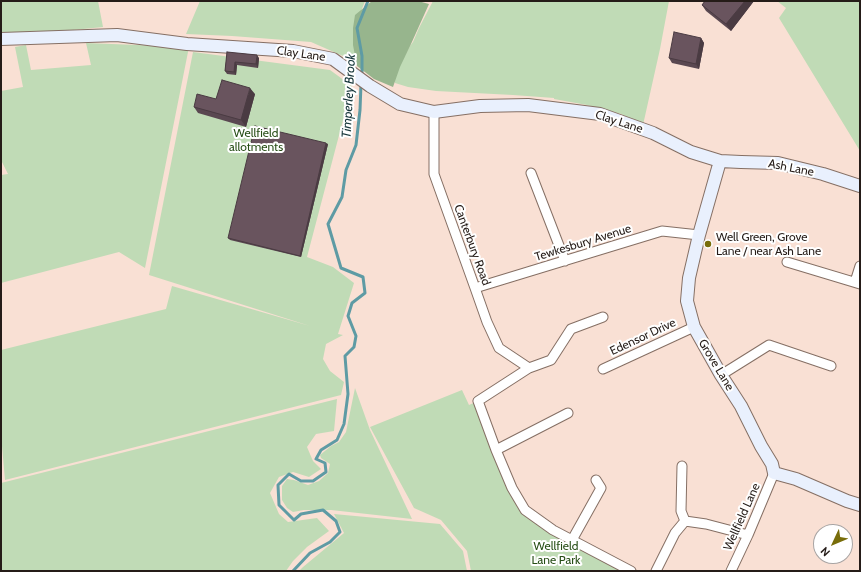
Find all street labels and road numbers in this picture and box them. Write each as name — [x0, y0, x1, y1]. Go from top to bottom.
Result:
street label: Clay Lane — [276, 43, 326, 65]
street label: Clay Lane — [593, 108, 645, 136]
street label: Ash Lane — [767, 157, 815, 179]
street label: Canterbury Road — [451, 202, 493, 288]
street label: Tewkesbury Avenue — [533, 221, 633, 265]
street label: Edensor Drive — [608, 315, 678, 359]
street label: Grove Lane — [695, 337, 737, 393]
street label: Wellfield Lane — [721, 481, 763, 553]

